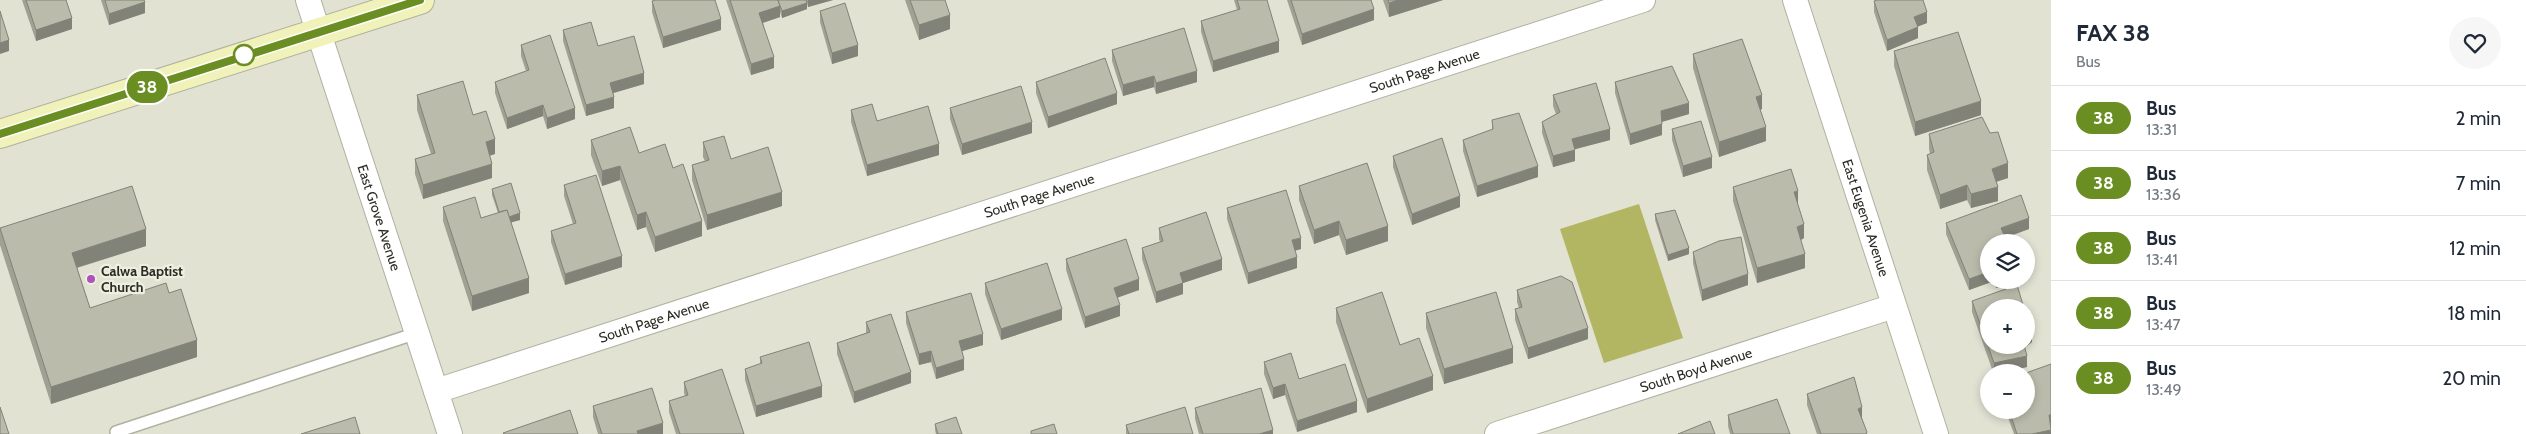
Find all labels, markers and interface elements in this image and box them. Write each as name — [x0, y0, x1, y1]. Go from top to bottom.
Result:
button: heart — [2449, 17, 2501, 69]
text: FAX 38 — [2076, 18, 2150, 47]
unlabelled marker — [233, 44, 255, 66]
street label: South Page Avenue — [1367, 45, 1482, 97]
text: Bus — [2076, 52, 2100, 71]
line badge: 38 — [124, 71, 170, 103]
text: 38 — [137, 76, 157, 98]
text: Bus — [2146, 97, 2176, 120]
text: 38 — [2093, 107, 2114, 129]
text: 2 min — [2455, 107, 2501, 130]
text: 13:31 — [2146, 120, 2177, 139]
street label: East Eugenia Avenue — [1838, 157, 1893, 279]
street label: East Grove Avenue — [353, 162, 405, 273]
text: Bus — [2146, 162, 2176, 185]
street label: South Page Avenue — [982, 169, 1097, 222]
text: 38 — [2093, 172, 2114, 194]
text: 7 min — [2456, 172, 2501, 195]
text: 13:36 — [2146, 185, 2181, 204]
text: Bus — [2146, 227, 2176, 250]
map controls — [1980, 234, 2035, 419]
button: layers — [1980, 234, 2035, 289]
text: 38 — [2093, 237, 2114, 259]
text: 12 min — [2449, 237, 2501, 260]
text: 13:41 — [2146, 250, 2178, 269]
place label: Calwa Baptist Church — [101, 262, 183, 296]
marker: Calwa Baptist Church — [85, 273, 97, 285]
text: Bus — [2146, 292, 2176, 315]
street label: South Page Avenue — [596, 294, 711, 347]
button: + — [1980, 299, 2035, 354]
text: 38 — [2093, 302, 2114, 324]
text: 18 min — [2448, 302, 2501, 325]
text: 13:47 — [2146, 315, 2181, 334]
street label: South Boyd Avenue — [1638, 343, 1754, 396]
text: Bus — [2146, 357, 2176, 380]
button: − — [1980, 364, 2035, 419]
text: 38 — [2093, 367, 2114, 389]
text: 20 min — [2442, 367, 2501, 390]
text: 13:49 — [2146, 380, 2182, 399]

